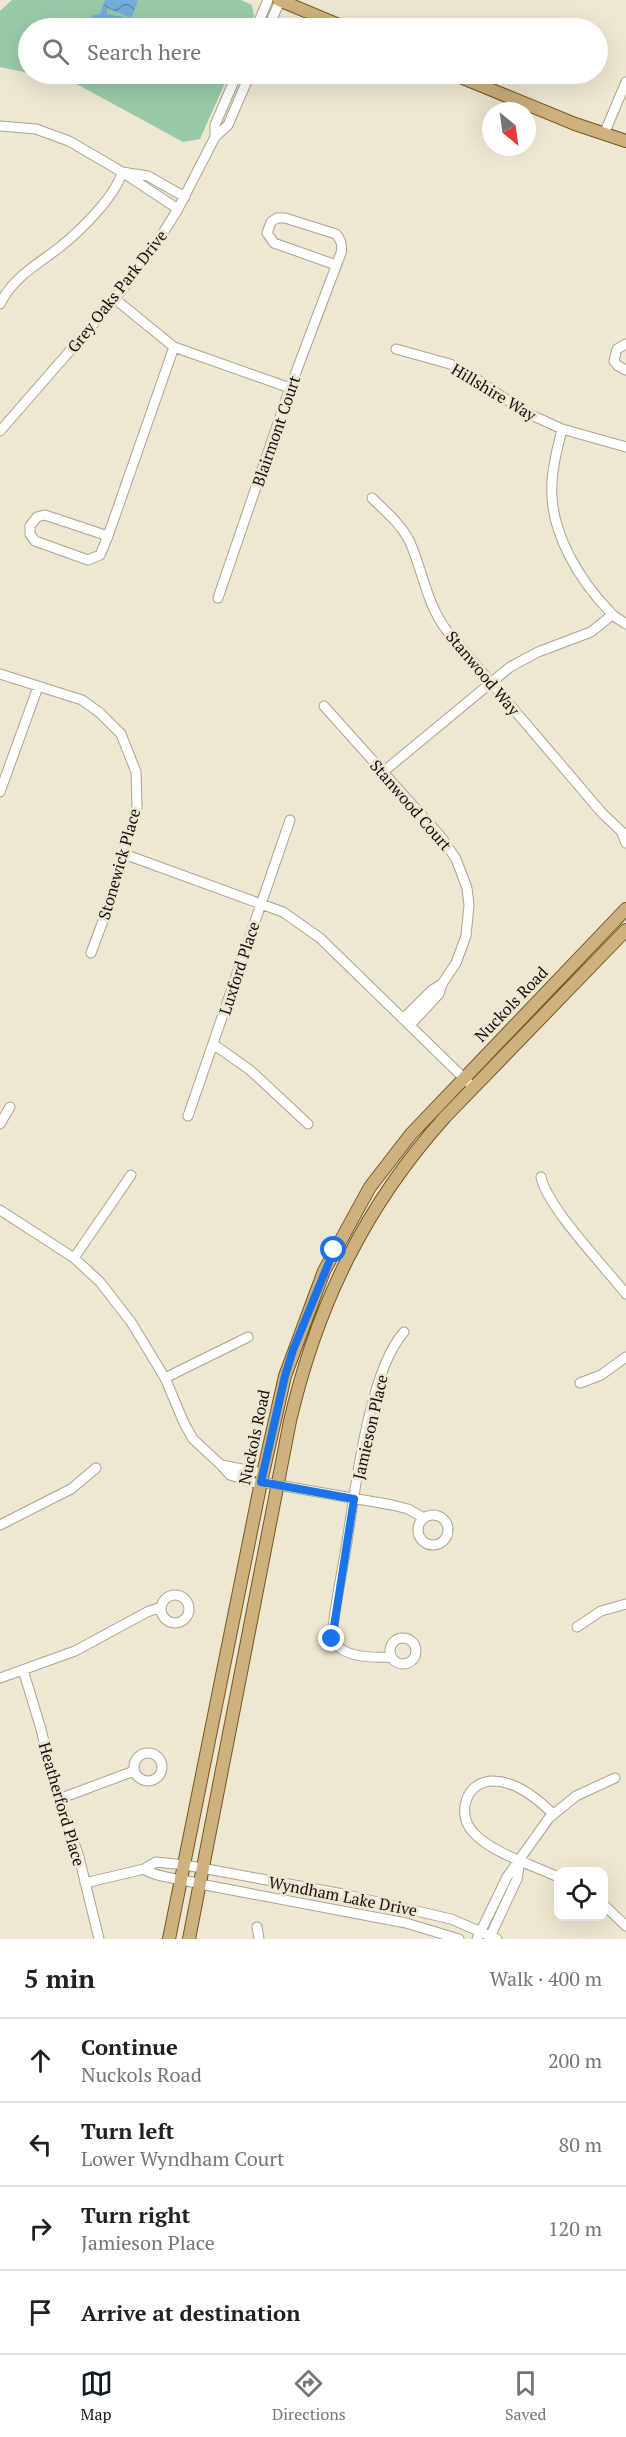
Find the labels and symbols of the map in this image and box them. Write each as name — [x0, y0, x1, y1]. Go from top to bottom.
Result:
north arrow — [482, 102, 536, 156]
street label: Grey Oaks Park Drive — [62, 225, 172, 357]
street label: Hillshire Way — [447, 358, 541, 426]
street label: Blairmont Court — [247, 373, 305, 489]
street label: Stanwood Way — [441, 626, 525, 721]
street label: Stanwood Court — [365, 755, 457, 855]
street label: Stonewick Place — [93, 806, 145, 922]
street label: Luxford Place — [214, 919, 264, 1017]
street label: Nuckols Road — [470, 962, 553, 1046]
route start — [320, 1236, 346, 1262]
street label: Jamieson Place — [347, 1372, 393, 1482]
street label: Nuckols Road — [233, 1387, 275, 1487]
route end — [318, 1625, 344, 1651]
street label: Heatherford Place — [34, 1739, 90, 1869]
street label: Wyndham Lake Drive — [267, 1871, 419, 1921]

